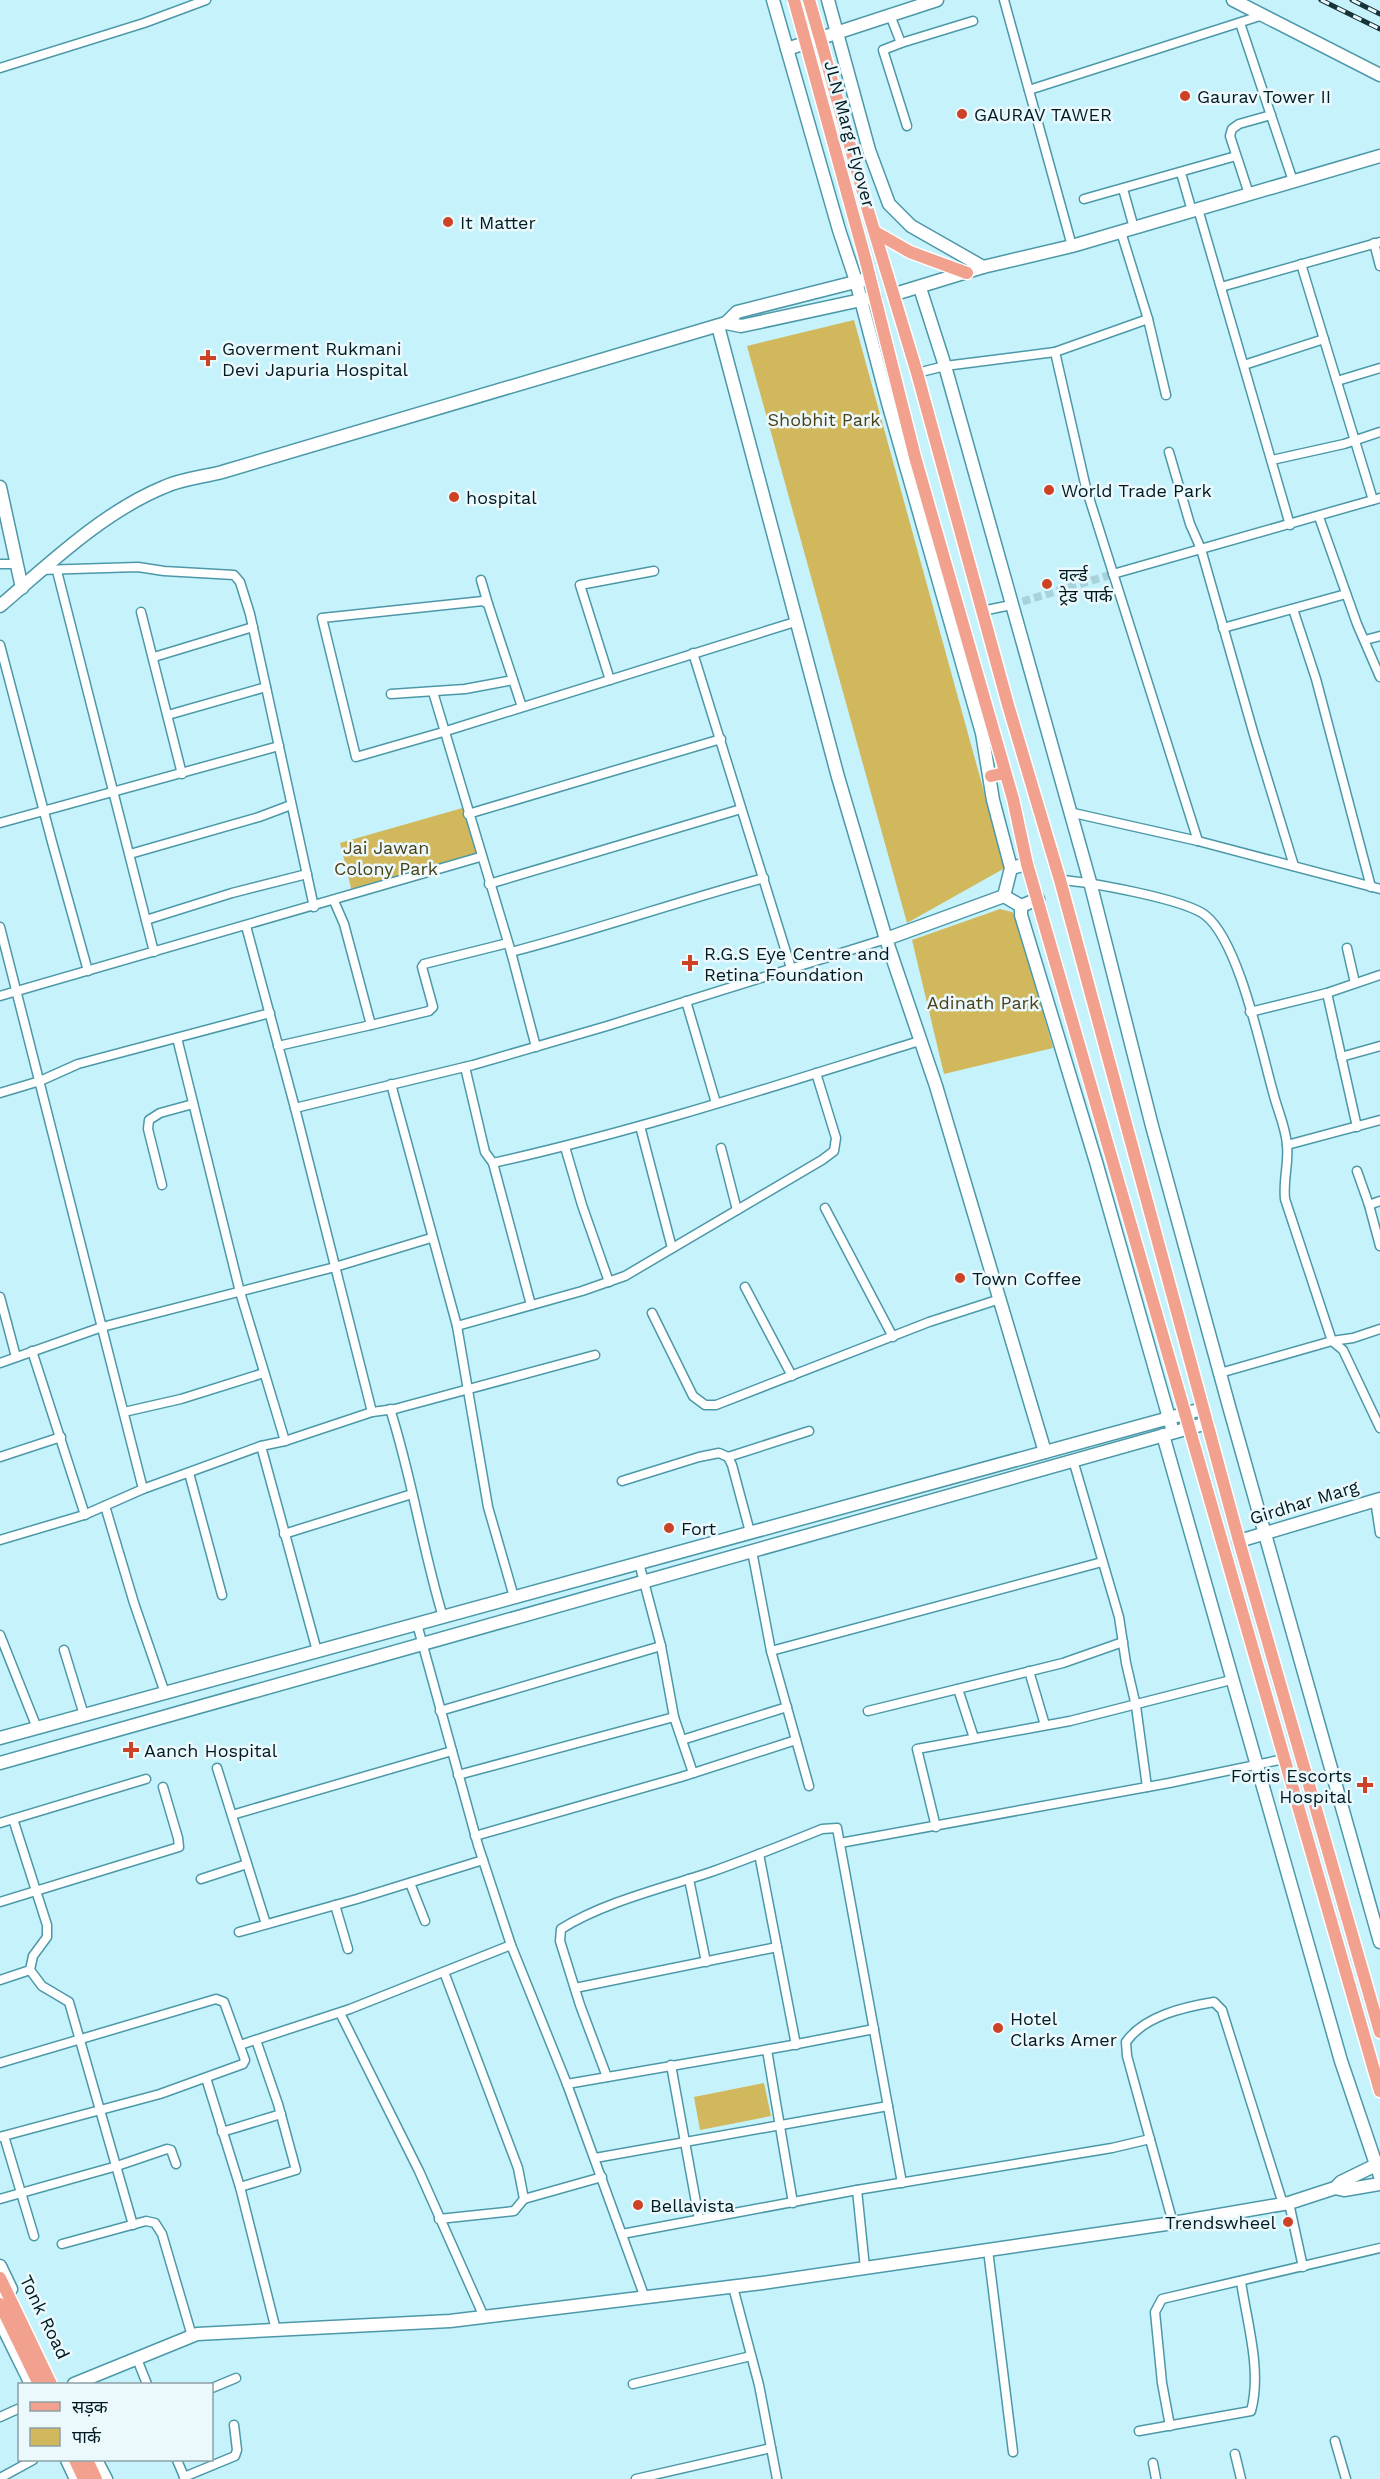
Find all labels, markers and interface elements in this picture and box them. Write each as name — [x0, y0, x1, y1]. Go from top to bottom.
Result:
street label: JLN Marg Flyover — [820, 58, 880, 210]
place label: Gaurav Tower II — [1197, 86, 1331, 107]
marker: Gaurav Tower II — [1178, 89, 1192, 103]
place label: GAURAV TAWER — [974, 104, 1112, 125]
marker: GAURAV TAWER — [955, 107, 969, 121]
place label: It Matter — [460, 212, 536, 233]
marker: It Matter — [441, 215, 455, 229]
place label: Goverment Rukmani Devi Japuria Hospital — [222, 338, 409, 380]
marker: Goverment Rukmani Devi Japuria Hospital — [199, 349, 217, 367]
park label: Shobhit Park — [767, 409, 881, 430]
place label: World Trade Park — [1061, 480, 1212, 501]
marker: World Trade Park — [1042, 483, 1056, 497]
place label: hospital — [466, 487, 537, 508]
marker: hospital — [447, 490, 461, 504]
place label: वर्ल्ड ट्रेड पार्क — [1059, 564, 1114, 606]
marker: वर्ल्ड ट्रेड पार्क — [1040, 577, 1054, 591]
park label: Jai Jawan Colony Park — [334, 837, 438, 879]
place label: R.G.S Eye Centre and Retina Foundation — [704, 943, 890, 985]
marker: R.G.S Eye Centre and Retina Foundation — [681, 954, 699, 972]
park label: Adinath Park — [927, 992, 1039, 1013]
place label: Town Coffee — [972, 1268, 1081, 1289]
marker: Town Coffee — [953, 1271, 967, 1285]
street label: Girdhar Marg — [1247, 1475, 1361, 1528]
place label: Fort — [681, 1518, 717, 1539]
marker: Fort — [662, 1521, 676, 1535]
place label: Aanch Hospital — [144, 1740, 278, 1761]
marker: Aanch Hospital — [122, 1741, 140, 1759]
place label: Fortis Escorts Hospital — [1231, 1765, 1352, 1807]
marker: Fortis Escorts Hospital — [1356, 1776, 1374, 1794]
place label: Hotel Clarks Amer — [1010, 2008, 1117, 2050]
marker: Hotel Clarks Amer — [991, 2021, 1005, 2035]
place label: Bellavista — [650, 2195, 734, 2216]
marker: Bellavista — [631, 2198, 645, 2212]
place label: Trendswheel — [1165, 2212, 1276, 2233]
marker: Trendswheel — [1281, 2215, 1295, 2229]
street label: Tonk Road — [16, 2272, 74, 2362]
legend — [18, 2383, 213, 2461]
text: सड़क — [72, 2396, 109, 2417]
text: पार्क — [72, 2426, 102, 2447]

